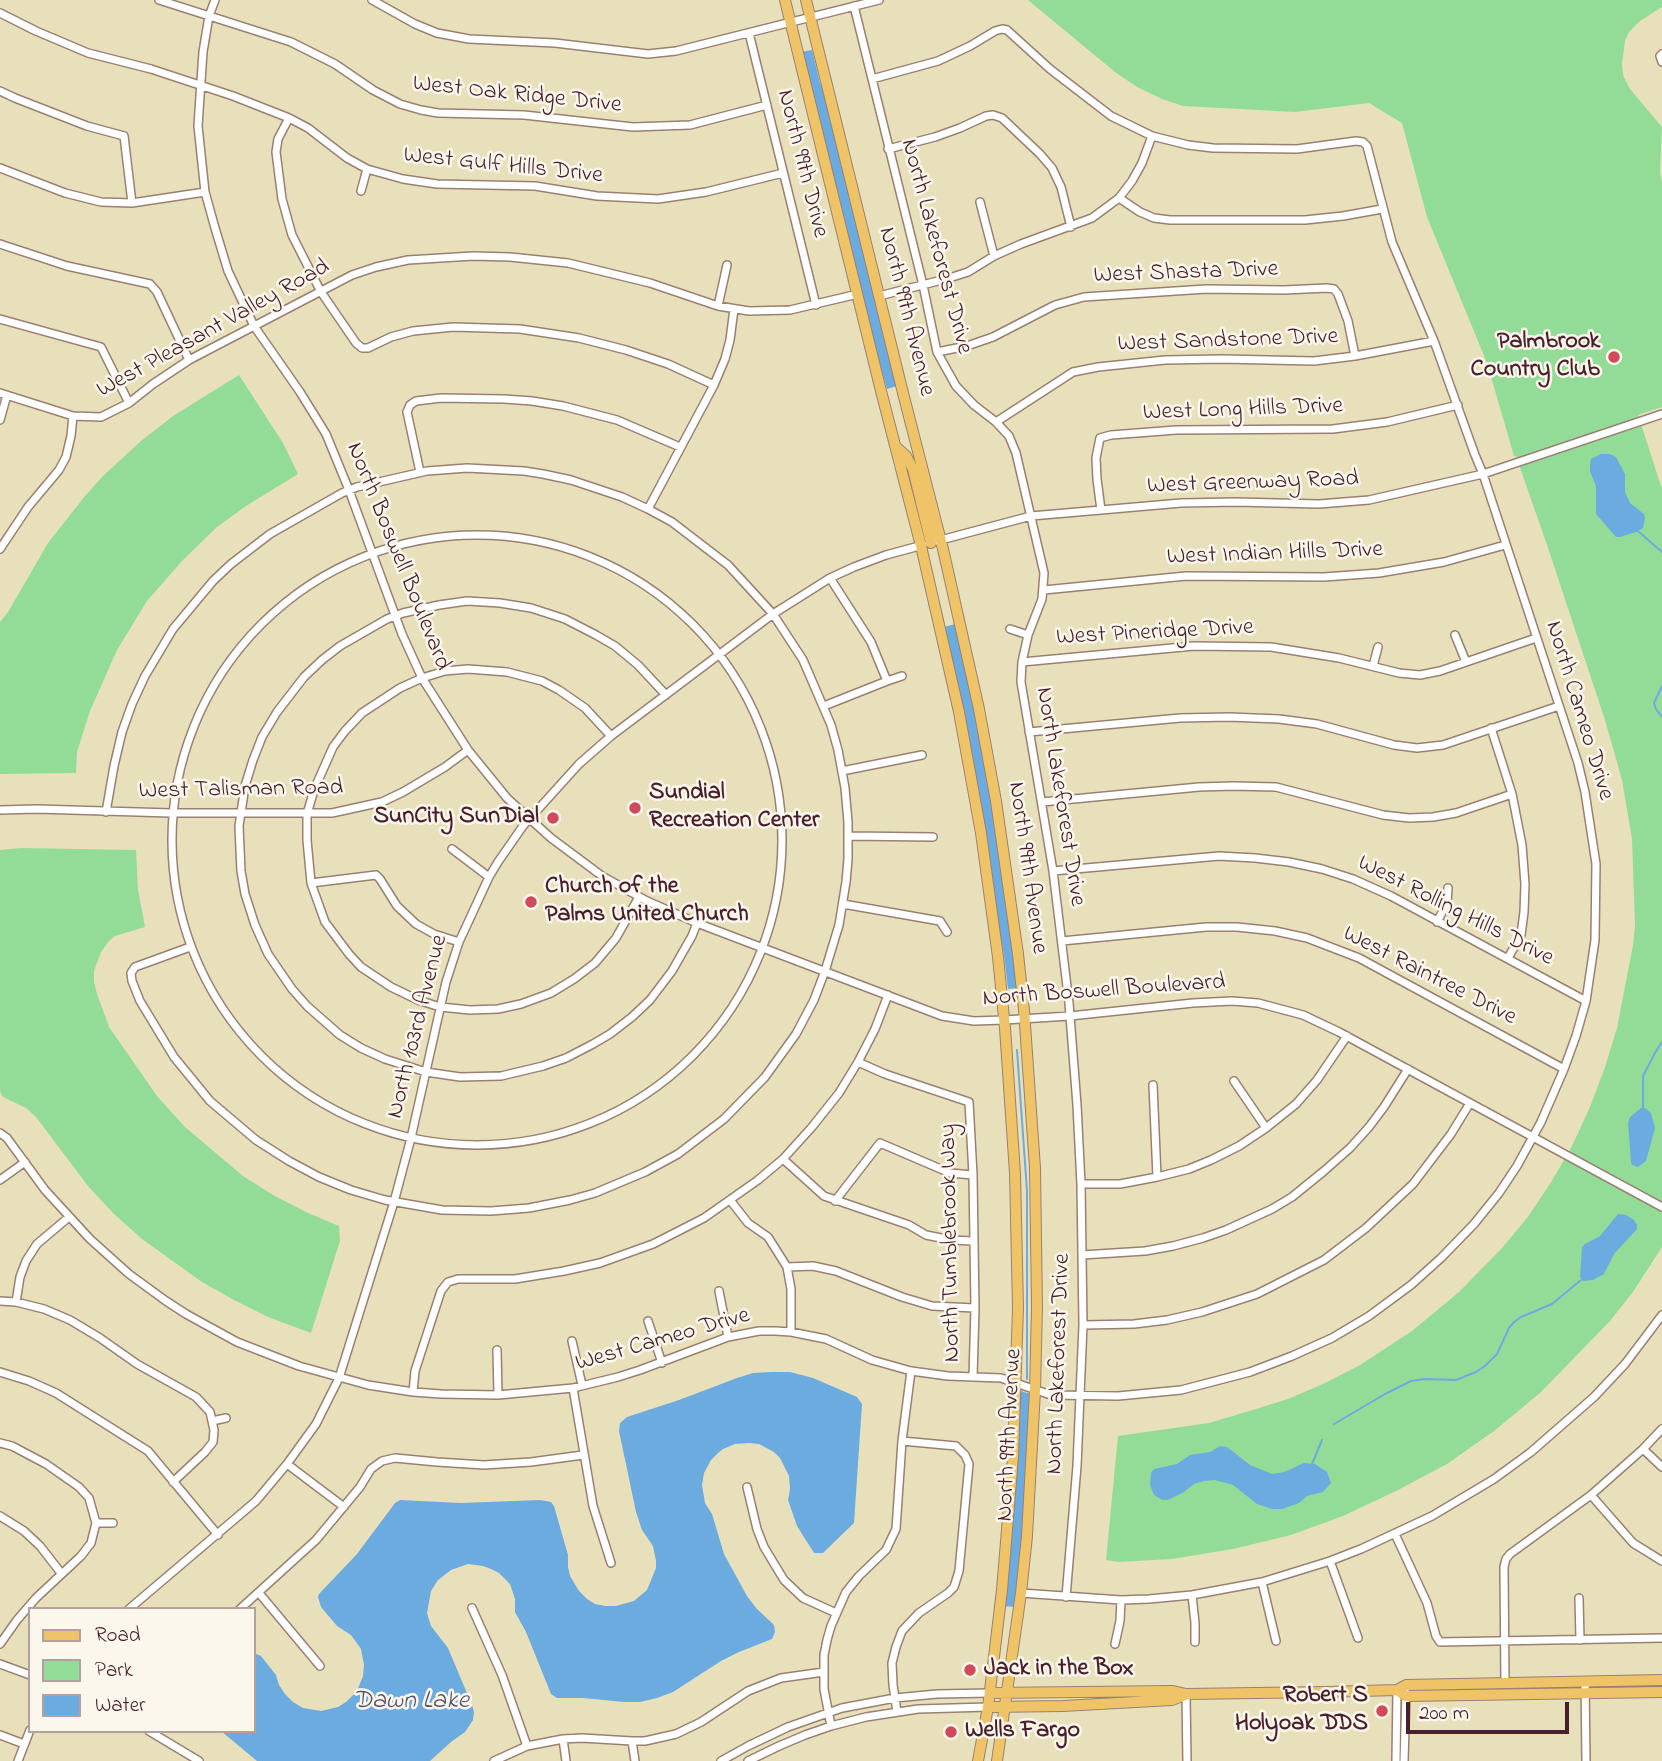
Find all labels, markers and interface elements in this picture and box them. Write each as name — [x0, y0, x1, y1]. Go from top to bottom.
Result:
street label: West Oak Ridge Drive — [411, 71, 623, 121]
street label: North 99th Drive — [769, 87, 833, 241]
street label: North Lakeforest Drive — [892, 136, 978, 358]
street label: West Gulf Hills Drive — [402, 142, 604, 192]
street label: North 99th Avenue — [870, 224, 940, 400]
street label: West Pleasant Valley Road — [93, 254, 335, 406]
street label: West Shasta Drive — [1093, 256, 1279, 292]
street label: West Sandstone Drive — [1117, 324, 1339, 360]
place label: Palmbrook Country Club — [1470, 329, 1600, 385]
marker: Palmbrook Country Club — [1606, 349, 1622, 365]
street label: West Long Hills Drive — [1142, 393, 1344, 429]
street label: North Boswell Boulevard — [338, 439, 456, 675]
street label: West Greenway Road — [1147, 466, 1359, 502]
street label: West Indian Hills Drive — [1166, 537, 1384, 573]
street label: West Pineridge Drive — [1055, 614, 1255, 654]
street label: North Cameo Drive — [1537, 618, 1619, 804]
street label: North Lakeforest Drive — [1027, 685, 1091, 909]
street label: West Talisman Road — [139, 775, 343, 807]
place label: Sundial Recreation Center — [649, 780, 820, 836]
street label: North 99th Avenue — [1000, 780, 1052, 956]
marker: Sundial Recreation Center — [627, 800, 643, 816]
place label: SunCity SunDial — [373, 804, 539, 832]
marker: SunCity SunDial — [545, 810, 561, 826]
street label: West Rolling Hills Drive — [1352, 850, 1558, 974]
place label: Church of the Palms United Church — [545, 874, 749, 930]
marker: Church of the Palms United Church — [523, 894, 539, 910]
street label: West Raintree Drive — [1337, 921, 1521, 1033]
street label: North 103rd Avenue — [382, 932, 456, 1122]
street label: North Boswell Boulevard — [982, 969, 1226, 1015]
street label: North Tumblebrook Way — [936, 1123, 968, 1363]
street label: North Lakeforest Drive — [1042, 1253, 1078, 1475]
street label: West Cameo Drive — [573, 1302, 753, 1380]
street label: North 99th Avenue — [992, 1348, 1030, 1522]
legend — [28, 1607, 256, 1733]
text: Road — [95, 1621, 141, 1651]
text: Park — [95, 1656, 133, 1686]
place label: Jack in the Box — [984, 1656, 1134, 1684]
marker: Jack in the Box — [962, 1662, 978, 1678]
place label: Robert S Holyoak DDS — [1235, 1683, 1368, 1739]
water label: Dawn Lake — [353, 1687, 469, 1719]
scale bar — [1410, 1688, 1573, 1732]
text: Water — [95, 1691, 146, 1721]
text: 200 m — [1419, 1699, 1469, 1729]
marker: Robert S Holyoak DDS — [1374, 1703, 1390, 1719]
place label: Wells Fargo — [965, 1718, 1080, 1746]
marker: Wells Fargo — [943, 1724, 959, 1740]

